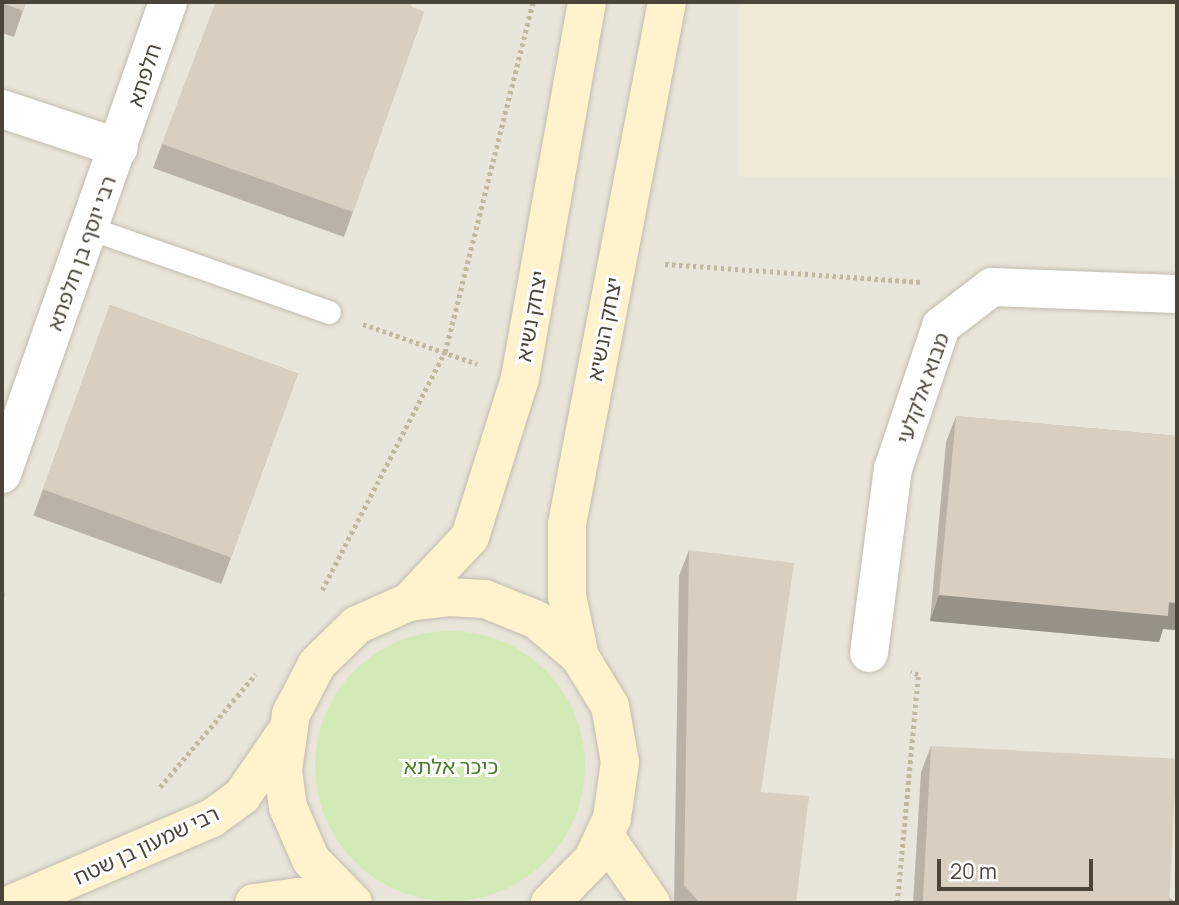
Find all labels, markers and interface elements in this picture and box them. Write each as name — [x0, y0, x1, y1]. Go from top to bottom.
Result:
street label: חלפתא — [122, 40, 166, 110]
street label: רבי יוסף בן חלפתא — [41, 172, 121, 334]
street label: יצחק נשיא — [511, 269, 551, 363]
street label: יצחק הנשיא — [582, 275, 626, 383]
street label: מבוא אלקלעי — [890, 329, 954, 447]
park label: כיכר אלתא — [404, 753, 498, 779]
street label: רבי שמעון בן שטח — [69, 800, 223, 890]
scale bar — [941, 846, 1097, 890]
text: 20 m — [950, 857, 997, 885]

